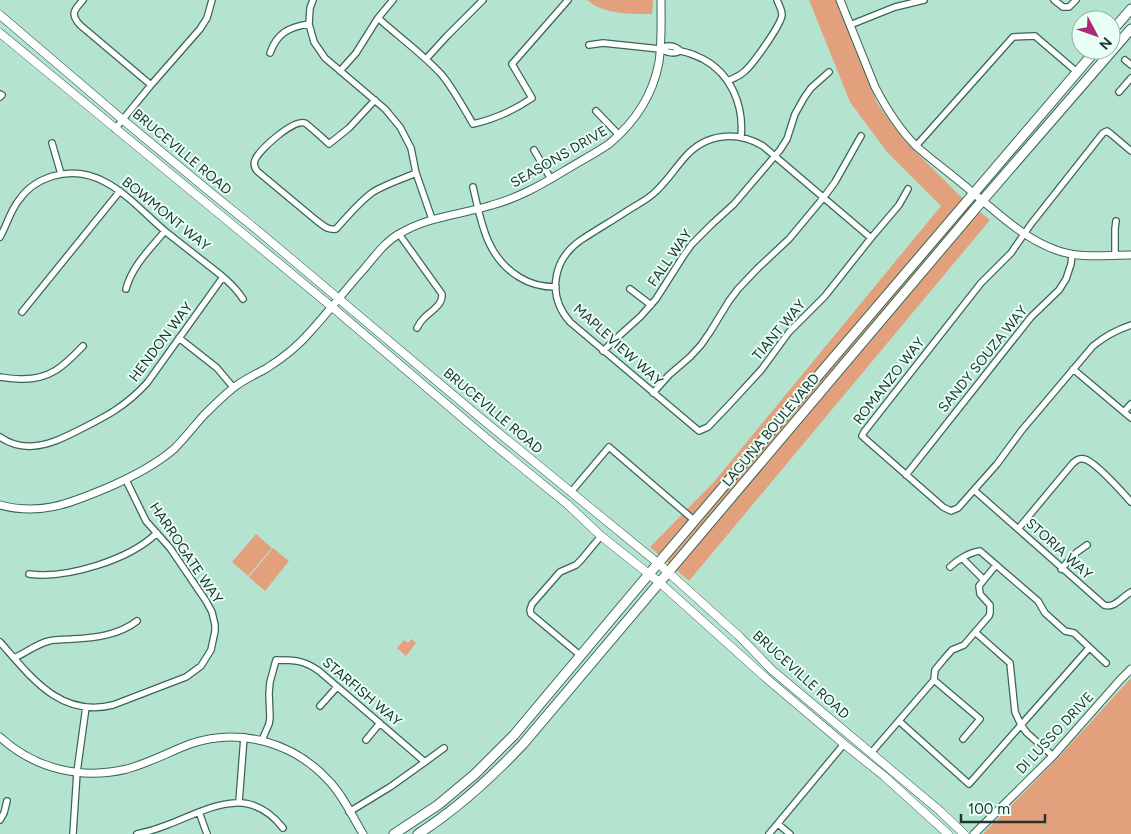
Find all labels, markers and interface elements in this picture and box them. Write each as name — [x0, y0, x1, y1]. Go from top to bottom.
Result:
north arrow — [1071, 10, 1121, 60]
text: N — [1095, 34, 1115, 53]
street label: BRUCEVILLE ROAD — [129, 106, 235, 198]
street label: SEASONS DRIVE — [508, 122, 610, 192]
street label: BOWMONT WAY — [119, 173, 214, 255]
street label: FALL WAY — [644, 226, 696, 290]
street label: TIANT WAY — [749, 296, 810, 364]
street label: HENDON WAY — [126, 298, 197, 385]
street label: MAPLEVIEW WAY — [570, 300, 667, 390]
street label: SANDY SOUZA WAY — [935, 302, 1032, 416]
street label: ROMANZO WAY — [850, 334, 929, 428]
street label: BRUCEVILLE ROAD — [440, 365, 546, 457]
street label: LAGUNA BOULEVARD — [719, 370, 823, 490]
street label: HARROGATE WAY — [146, 499, 226, 607]
street label: STORIA WAY — [1022, 515, 1096, 584]
street label: BRUCEVILLE ROAD — [749, 627, 853, 723]
street label: STARFISH WAY — [319, 654, 406, 730]
street label: DI LUSSO DRIVE — [1013, 689, 1097, 777]
scale bar — [961, 792, 1045, 824]
text: 100 m — [968, 800, 1010, 818]

